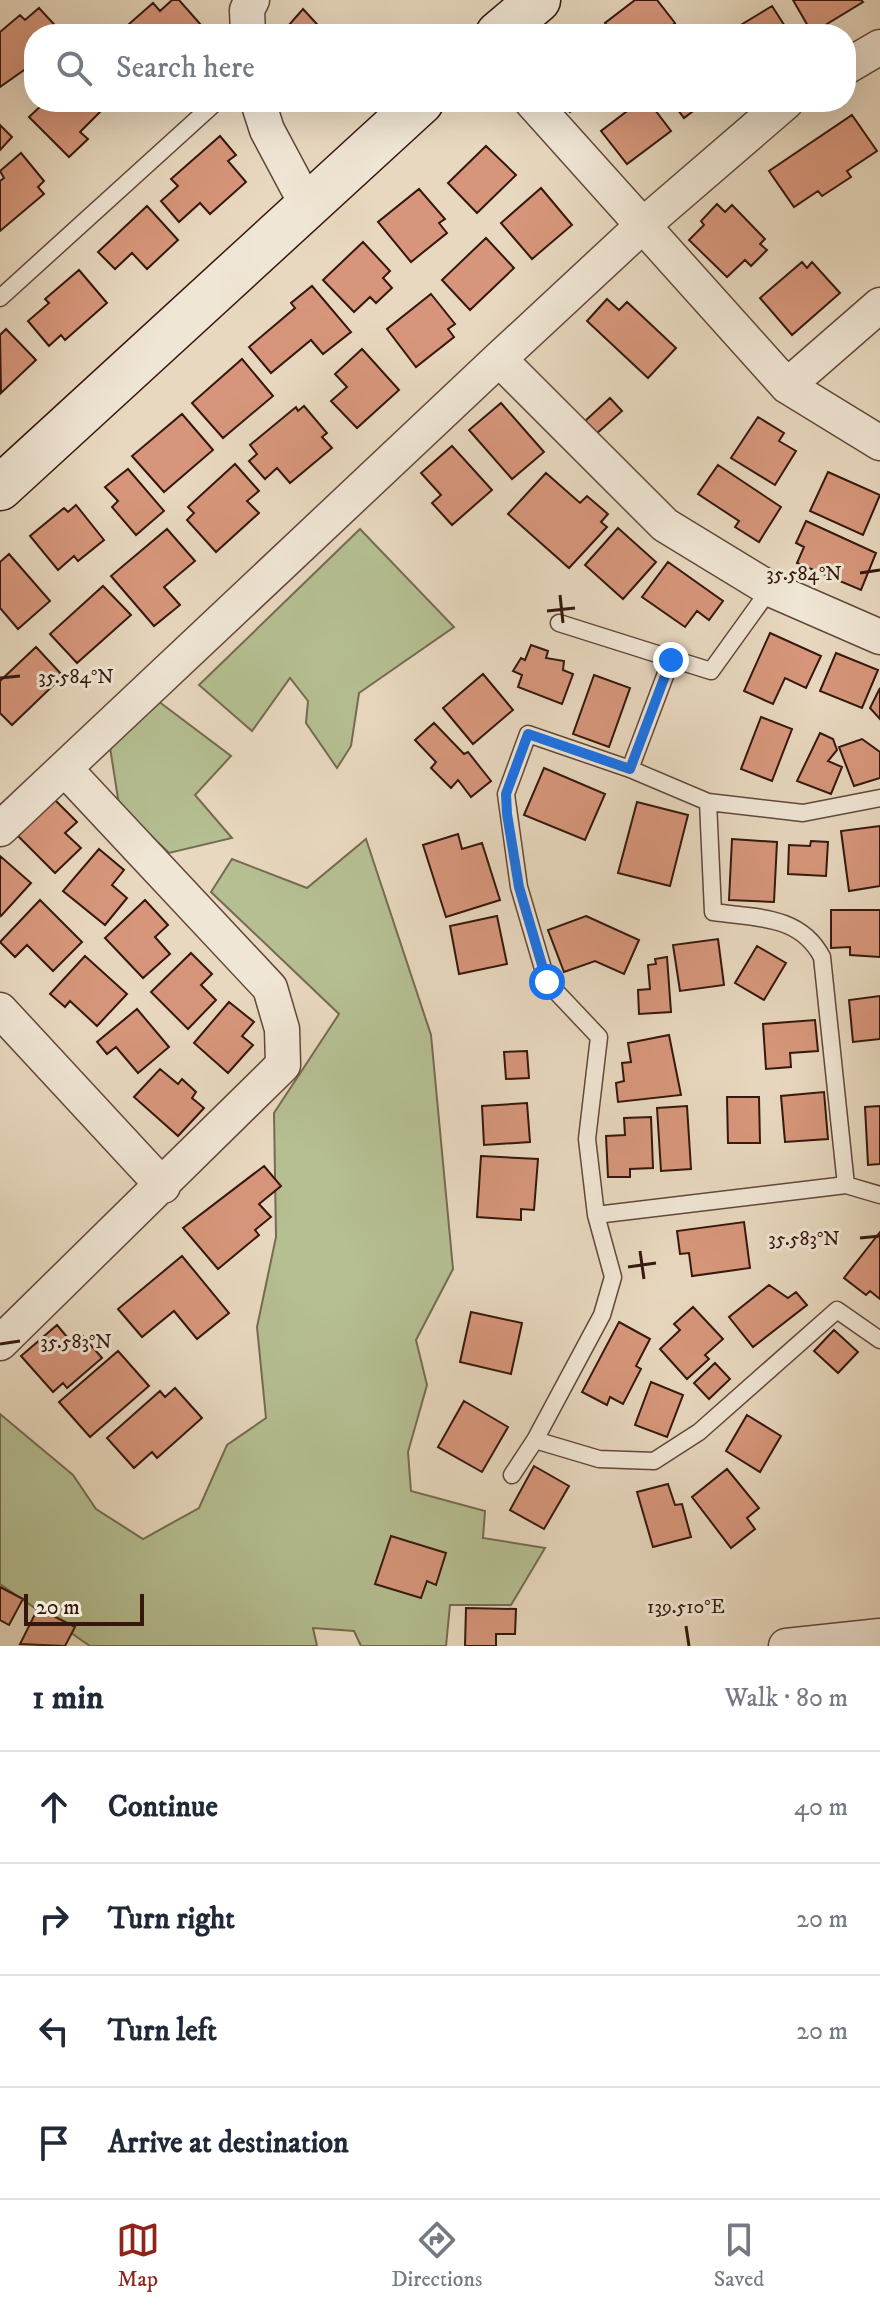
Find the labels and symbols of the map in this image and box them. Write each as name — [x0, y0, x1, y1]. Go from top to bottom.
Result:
text: 35.584°N — [766, 562, 842, 587]
route end — [653, 642, 689, 678]
text: 35.584°N — [38, 665, 114, 690]
route start — [529, 964, 565, 1000]
text: 35.583°N — [768, 1227, 840, 1252]
text: 35.583°N — [40, 1330, 112, 1355]
scale bar — [24, 1590, 144, 1626]
text: 139.510°E — [647, 1595, 725, 1620]

